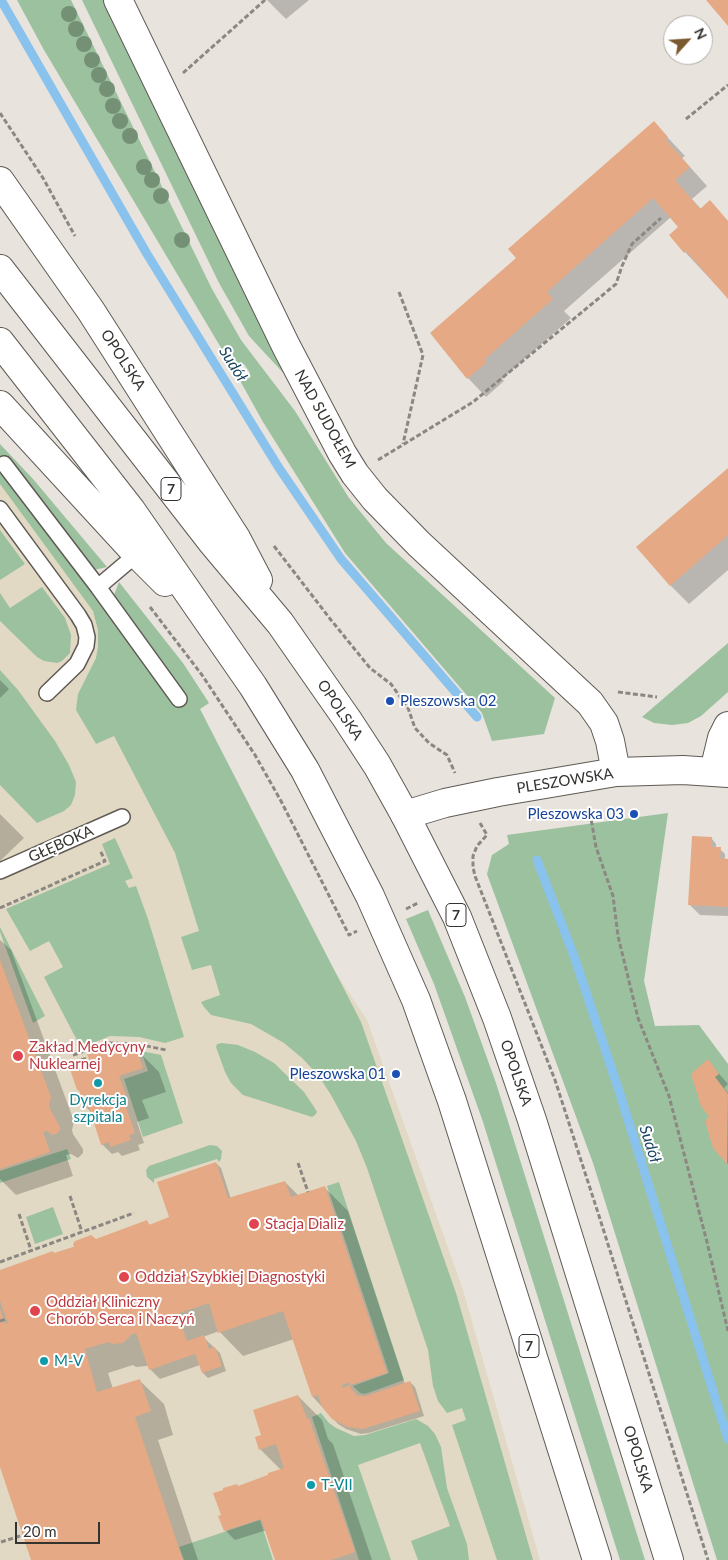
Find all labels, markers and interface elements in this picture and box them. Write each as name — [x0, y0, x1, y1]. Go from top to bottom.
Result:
north arrow — [663, 15, 713, 65]
text: N — [691, 25, 711, 42]
street label: OPOLSKA — [97, 326, 149, 394]
water label: Sudół — [215, 343, 251, 385]
street label: NAD SUDOŁEM — [291, 367, 359, 471]
road number: 7 — [161, 478, 181, 500]
street label: OPOLSKA — [313, 676, 367, 744]
place label: Pleszowska 02 — [400, 692, 496, 710]
marker: Pleszowska 02 — [384, 695, 396, 707]
street label: PLESZOWSKA — [515, 764, 615, 798]
place label: Pleszowska 03 — [528, 805, 624, 823]
marker: Pleszowska 03 — [628, 808, 640, 820]
street label: GŁĘBOKA — [26, 822, 96, 866]
road number: 7 — [446, 904, 466, 926]
street label: OPOLSKA — [496, 1037, 536, 1109]
place label: Zakład Medycyny Nuklearnej — [29, 1038, 146, 1073]
marker: Zakład Medycyny Nuklearnej — [11, 1049, 25, 1063]
place label: Pleszowska 01 — [290, 1065, 386, 1083]
marker: Pleszowska 01 — [390, 1068, 402, 1080]
marker: Dyrekcja szpitala — [92, 1077, 104, 1089]
place label: Dyrekcja szpitala — [69, 1091, 127, 1126]
water label: Sudół — [635, 1123, 665, 1165]
place label: Stacja Dializ — [265, 1215, 344, 1233]
marker: Stacja Dializ — [247, 1217, 261, 1231]
place label: Oddział Szybkiej Diagnostyki — [135, 1268, 325, 1286]
marker: Oddział Szybkiej Diagnostyki — [117, 1270, 131, 1284]
place label: Oddział Kliniczny Chorób Serca i Naczyń — [46, 1293, 195, 1328]
marker: Oddział Kliniczny Chorób Serca i Naczyń — [28, 1304, 42, 1318]
road number: 7 — [519, 1334, 539, 1358]
place label: M-V — [54, 1352, 83, 1370]
marker: M-V — [38, 1355, 50, 1367]
street label: OPOLSKA — [619, 1423, 657, 1495]
place label: T-VII — [321, 1476, 353, 1494]
marker: T-VII — [305, 1479, 317, 1491]
scale bar — [18, 1512, 102, 1544]
text: 20 m — [23, 1522, 57, 1540]

